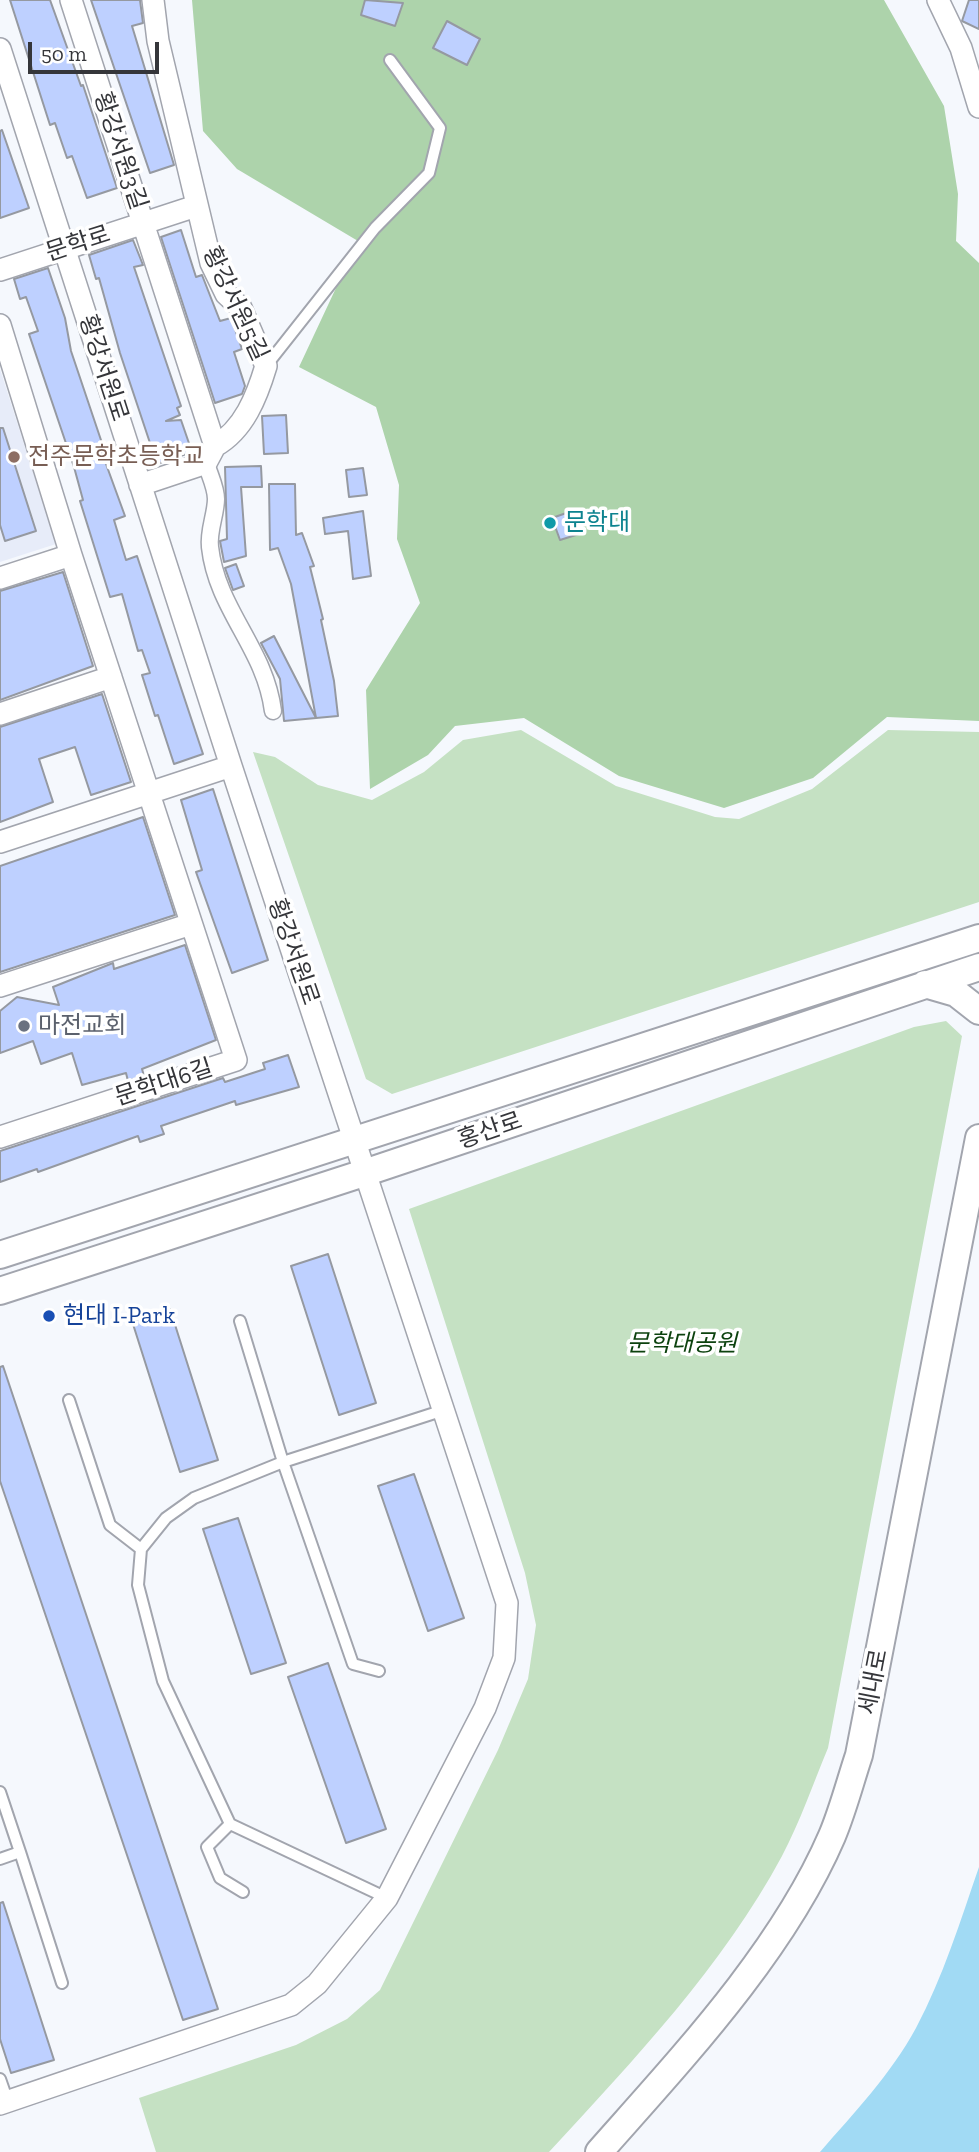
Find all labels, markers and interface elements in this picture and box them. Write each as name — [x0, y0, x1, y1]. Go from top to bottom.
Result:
scale bar — [32, 28, 163, 72]
text: 50 m — [41, 41, 87, 66]
street label: 황강서원3길 — [87, 88, 153, 214]
street label: 문학로 — [42, 220, 114, 268]
street label: 황강서원5길 — [196, 242, 274, 366]
street label: 황강서원로 — [72, 311, 134, 425]
place label: 전주문학초등학교 — [28, 443, 205, 471]
marker: 전주문학초등학교 — [6, 449, 22, 465]
place label: 문학대 — [564, 509, 630, 537]
marker: 문학대 — [542, 515, 558, 531]
street label: 황강서원로 — [261, 895, 325, 1009]
place label: 마전교회 — [38, 1012, 126, 1040]
marker: 마전교회 — [16, 1018, 32, 1034]
street label: 문학대6길 — [111, 1054, 217, 1112]
street label: 홍산로 — [454, 1107, 526, 1155]
place label: 현대 I-Park — [63, 1302, 175, 1330]
marker: 현대 I-Park — [41, 1308, 57, 1324]
park label: 문학대공원 — [627, 1330, 737, 1358]
street label: 세내로 — [854, 1647, 894, 1717]

